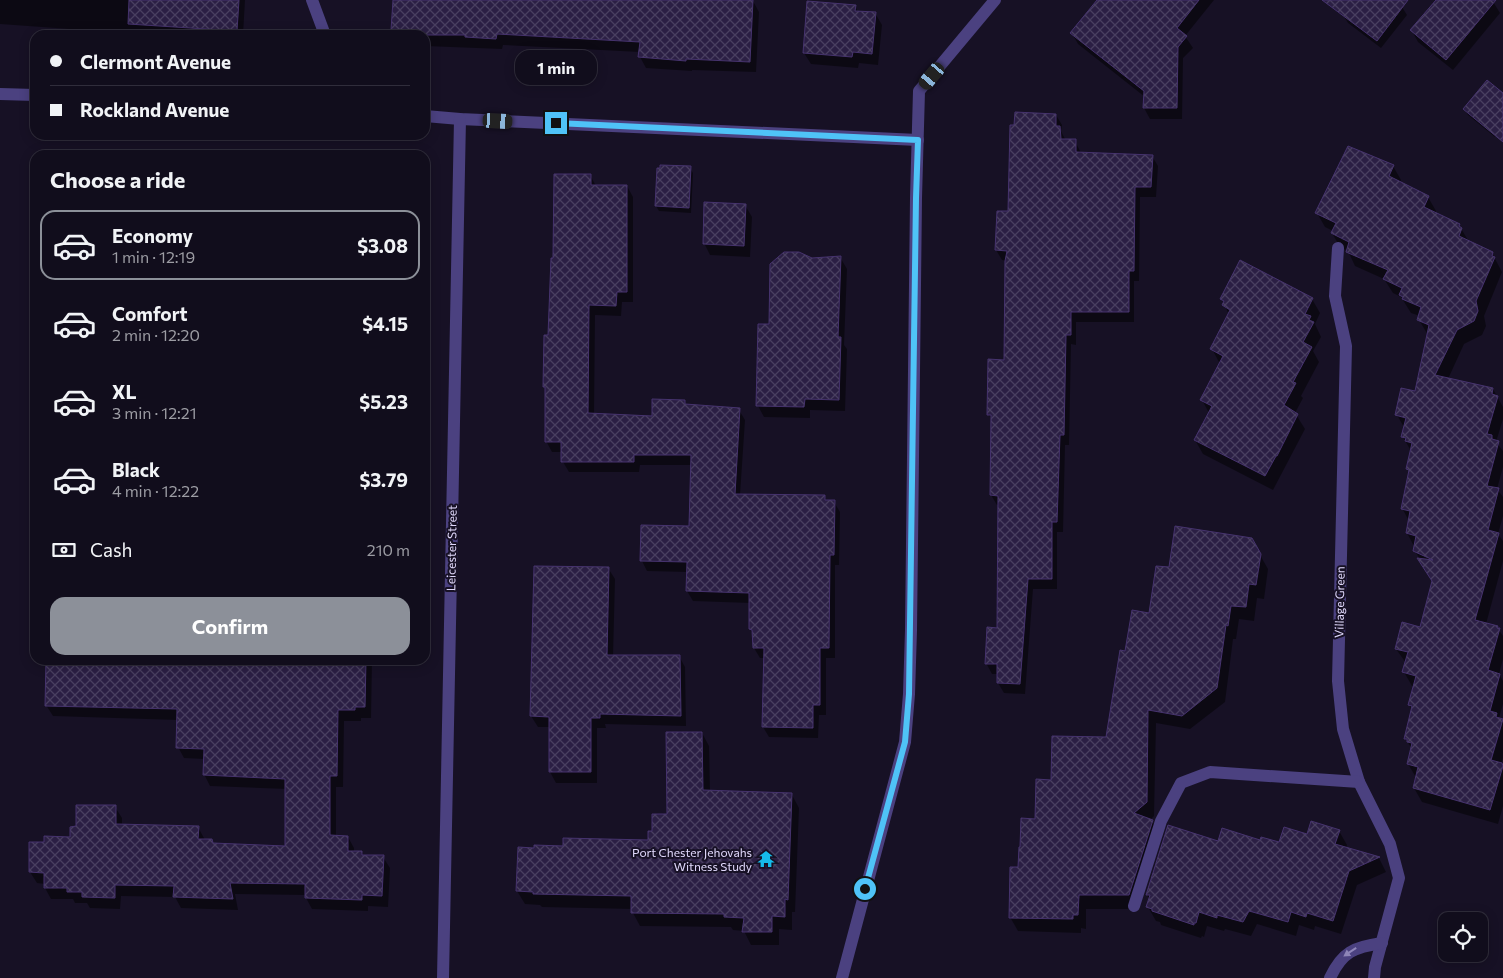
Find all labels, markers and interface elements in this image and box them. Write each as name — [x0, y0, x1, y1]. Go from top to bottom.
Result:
text: Clermont Avenue — [80, 50, 231, 73]
callout: 1 min — [515, 51, 597, 86]
text: 1 min — [537, 58, 575, 77]
car — [916, 60, 947, 92]
text: Rockland Avenue — [80, 98, 229, 121]
route end — [545, 112, 567, 134]
car — [482, 113, 513, 129]
text: Choose a ride — [50, 166, 185, 193]
icon: car — [52, 223, 97, 268]
text: Economy — [112, 224, 193, 247]
text: $3.08 — [357, 234, 408, 257]
text: 1 min · 12:19 — [112, 247, 195, 266]
icon: car — [52, 301, 97, 346]
text: Comfort — [112, 302, 188, 325]
text: $4.15 — [362, 312, 408, 335]
text: 2 min · 12:20 — [112, 325, 200, 344]
icon: car — [52, 379, 97, 424]
text: XL — [112, 380, 137, 403]
text: $5.23 — [359, 390, 408, 413]
text: 3 min · 12:21 — [112, 403, 197, 422]
icon: car — [52, 457, 97, 502]
text: Black — [112, 458, 160, 481]
text: $3.79 — [359, 468, 408, 491]
text: 4 min · 12:22 — [112, 481, 199, 500]
street label: Leicester Street — [443, 505, 459, 591]
icon: cash — [50, 536, 78, 564]
text: Cash — [90, 538, 132, 561]
text: 210 m — [367, 540, 410, 559]
street label: Village Green — [1331, 566, 1347, 638]
button: Confirm — [50, 597, 410, 655]
place label: Port Chester Jehovahs Witness Study — [632, 845, 752, 873]
temple icon: Port Chester Jehovahs Witness Study — [756, 849, 776, 869]
route start — [854, 878, 876, 900]
map controls — [1438, 912, 1488, 962]
button: locate — [1438, 912, 1488, 962]
one-way arrow — [1343, 947, 1357, 957]

